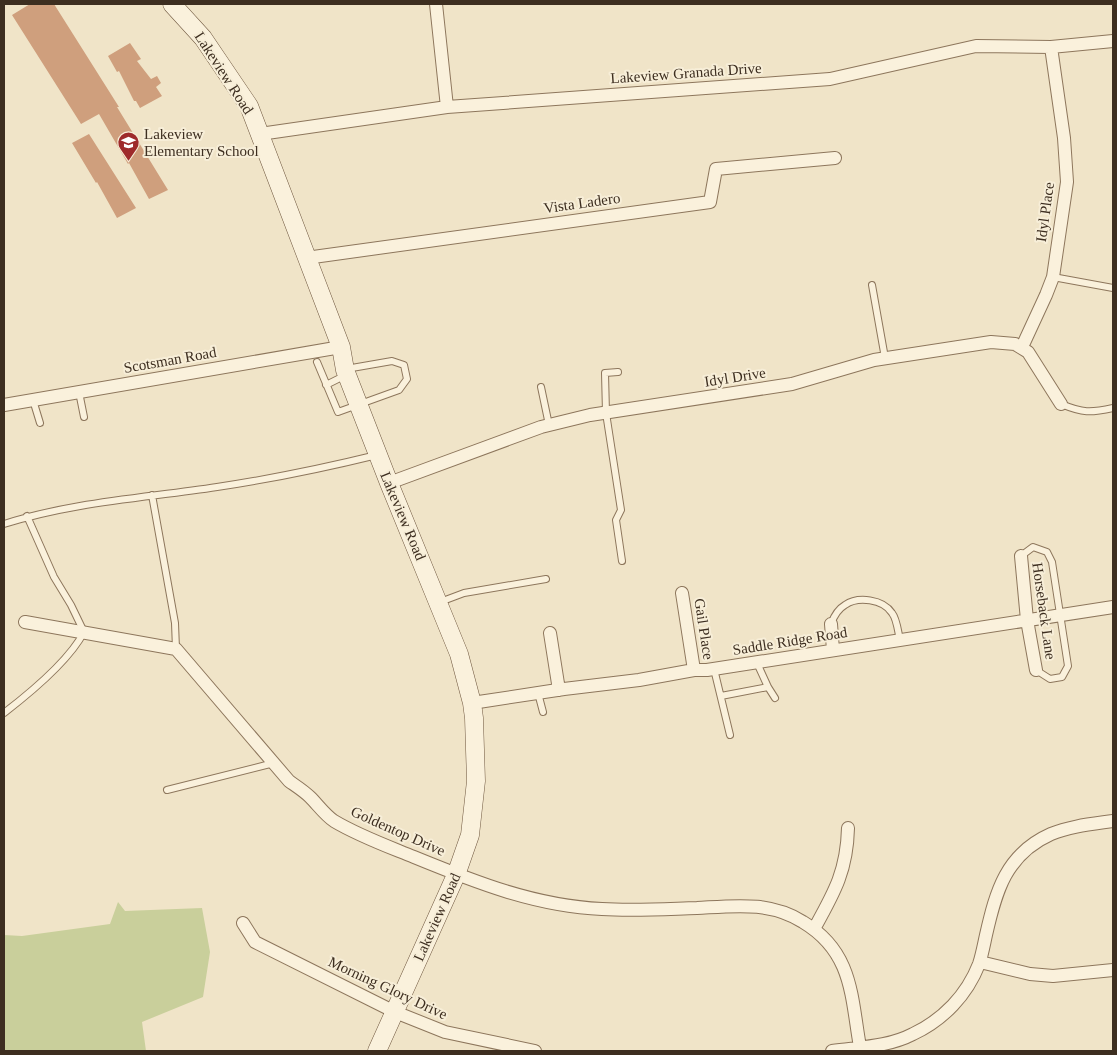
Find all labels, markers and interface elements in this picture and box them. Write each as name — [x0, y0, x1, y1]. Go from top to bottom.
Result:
street label: Lakeview Road — [192, 29, 257, 117]
street label: Lakeview Granada Drive — [610, 60, 763, 86]
place label: Lakeview Elementary School — [144, 126, 259, 159]
school or university icon: Lakeview Elementary School — [116, 131, 140, 162]
street label: Idyl Place — [1033, 181, 1057, 243]
street label: Vista Ladero — [543, 190, 621, 216]
street label: Scotsman Road — [122, 344, 218, 376]
street label: Idyl Drive — [703, 364, 767, 390]
street label: Lakeview Road — [377, 469, 429, 563]
street label: Horseback Lane — [1029, 561, 1059, 661]
street label: Gail Place — [691, 597, 717, 661]
street label: Saddle Ridge Road — [732, 624, 849, 658]
street label: Goldentop Drive — [349, 803, 448, 859]
street label: Lakeview Road — [410, 870, 464, 963]
street label: Morning Glory Drive — [326, 953, 450, 1023]

